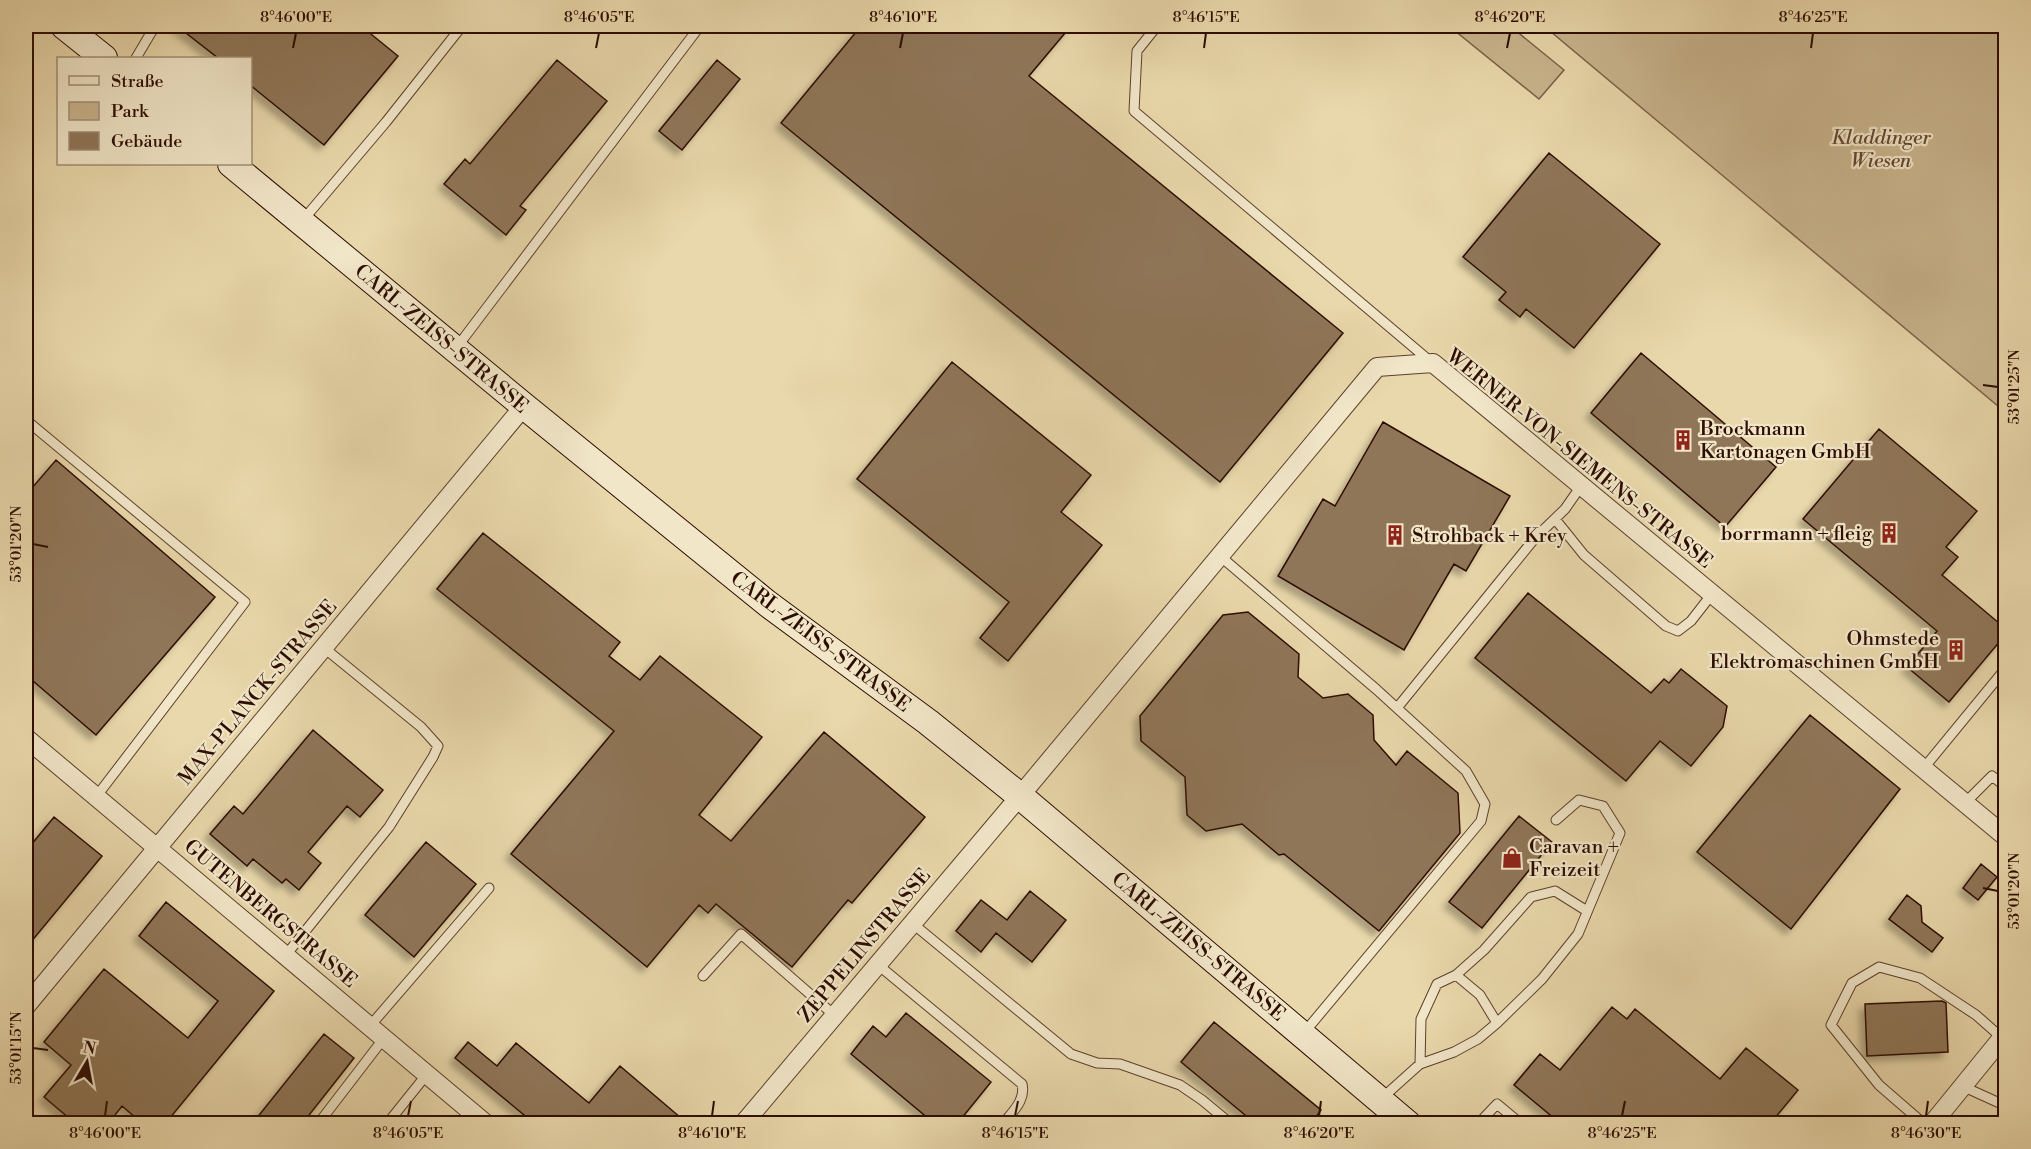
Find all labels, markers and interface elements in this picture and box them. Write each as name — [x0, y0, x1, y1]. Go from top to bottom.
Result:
text: 8°46'00"E — [260, 8, 332, 27]
text: 8°46'05"E — [564, 8, 634, 27]
text: 8°46'10"E — [869, 8, 937, 27]
text: 8°46'15"E — [1172, 8, 1240, 27]
text: 8°46'20"E — [1475, 8, 1545, 27]
text: 8°46'25"E — [1778, 8, 1848, 27]
legend — [57, 57, 252, 165]
text: Straße — [111, 70, 164, 93]
text: Park — [111, 100, 150, 123]
park label: Kladdinger Wiesen — [1831, 126, 1931, 174]
text: Gebäude — [111, 130, 182, 153]
street label: CARL-ZEISS-STRASSE — [349, 259, 533, 419]
street label: WERNER-VON-SIEMENS-STRASSE — [1440, 343, 1717, 574]
text: 53°01'25"N — [2005, 349, 2024, 425]
place label: Brockmann Kartonagen GmbH — [1699, 417, 1871, 465]
building icon: Brockmann Kartonagen GmbH — [1671, 428, 1695, 452]
text: 53°01'20"N — [7, 506, 26, 582]
building icon: borrmann + fleig — [1877, 521, 1901, 545]
place label: borrmann + fleig — [1721, 522, 1873, 547]
building icon: Strohback + Krey — [1383, 523, 1407, 547]
place label: Strohback + Krey — [1412, 524, 1567, 549]
street label: CARL-ZEISS-STRASSE — [725, 566, 915, 718]
street label: MAX-PLANCK-STRASSE — [173, 595, 343, 791]
place label: Ohmstede Elektromaschinen GmbH — [1709, 627, 1939, 675]
building icon: Ohmstede Elektromaschinen GmbH — [1944, 638, 1968, 662]
street label: GUTENBERGSTRASSE — [178, 834, 362, 994]
place label: Caravan + Freizeit — [1529, 835, 1619, 883]
shop icon: Caravan + Freizeit — [1500, 846, 1524, 870]
text: 53°01'20"N — [2005, 853, 2024, 929]
street label: ZEPPELINSTRASSE — [793, 864, 937, 1028]
street label: CARL-ZEISS-STRASSE — [1106, 867, 1290, 1027]
text: 53°01'15"N — [7, 1011, 26, 1085]
north arrow — [57, 1032, 117, 1092]
text: N — [81, 1037, 98, 1059]
text: 8°46'00"E — [69, 1124, 141, 1143]
text: 8°46'05"E — [373, 1124, 443, 1143]
text: 8°46'10"E — [678, 1124, 746, 1143]
text: 8°46'15"E — [981, 1124, 1049, 1143]
text: 8°46'20"E — [1284, 1124, 1354, 1143]
text: 8°46'25"E — [1587, 1124, 1657, 1143]
text: 8°46'30"E — [1891, 1124, 1961, 1143]

